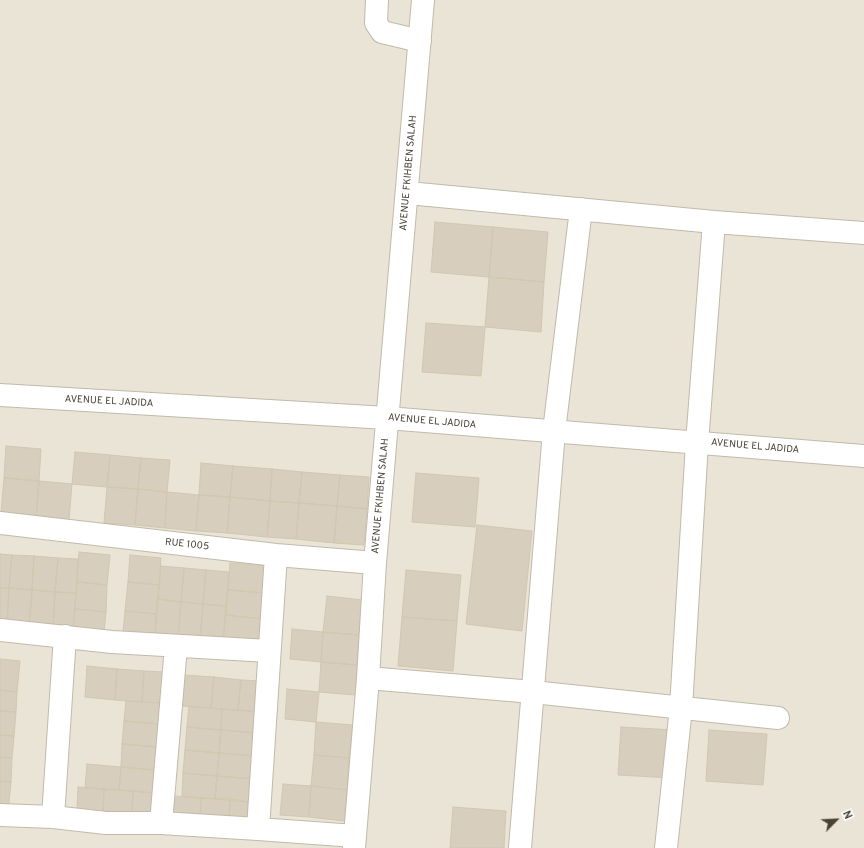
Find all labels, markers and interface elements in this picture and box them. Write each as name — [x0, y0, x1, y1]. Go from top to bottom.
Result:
street label: AVENUE FKIHBEN SALAH — [398, 115, 420, 231]
street label: AVENUE EL JADIDA — [64, 394, 154, 410]
street label: AVENUE EL JADIDA — [387, 412, 477, 432]
street label: AVENUE EL JADIDA — [710, 437, 800, 457]
street label: AVENUE FKIHBEN SALAH — [370, 438, 392, 554]
street label: RUE 1005 — [164, 537, 210, 553]
north arrow — [816, 800, 856, 840]
text: N — [839, 809, 855, 822]

